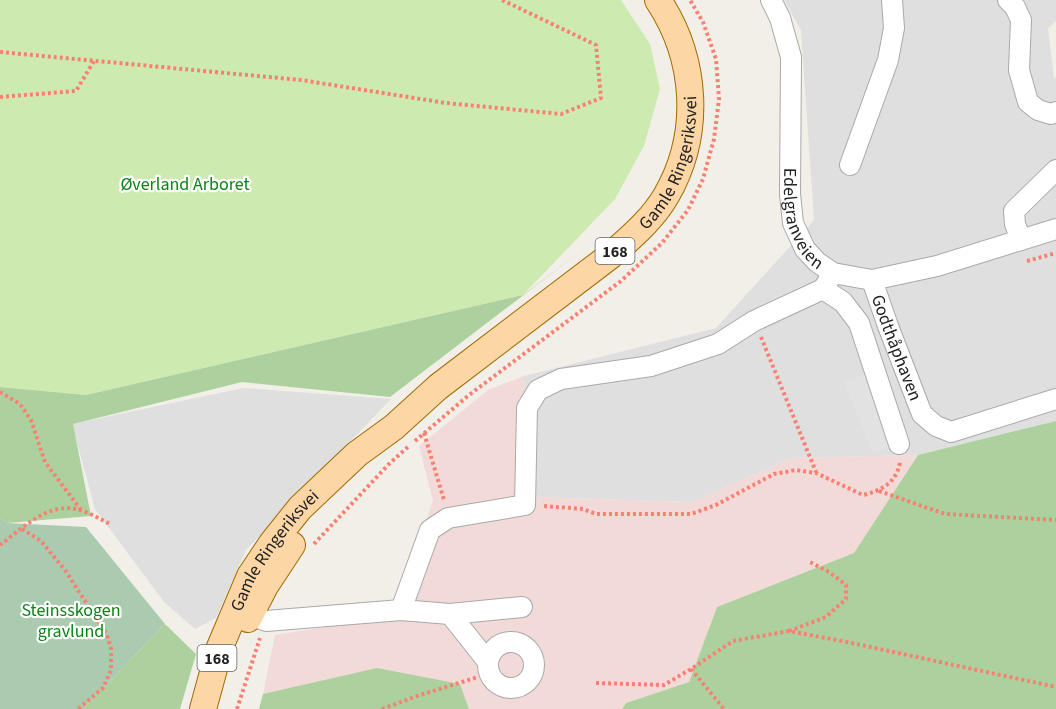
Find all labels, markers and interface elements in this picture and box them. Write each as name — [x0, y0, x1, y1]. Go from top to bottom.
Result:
street label: Gamle Ringeriksvei — [633, 95, 703, 235]
street label: Edelgranveien — [777, 168, 828, 276]
park label: Øverland Arboret — [120, 172, 250, 197]
road number: 168 — [596, 238, 634, 264]
street label: Godthåphaven — [865, 291, 928, 405]
street label: Gamle Ringeriksvei — [225, 484, 325, 615]
park label: Steinsskogen gravlund — [21, 598, 121, 644]
road number: 168 — [198, 645, 236, 671]

